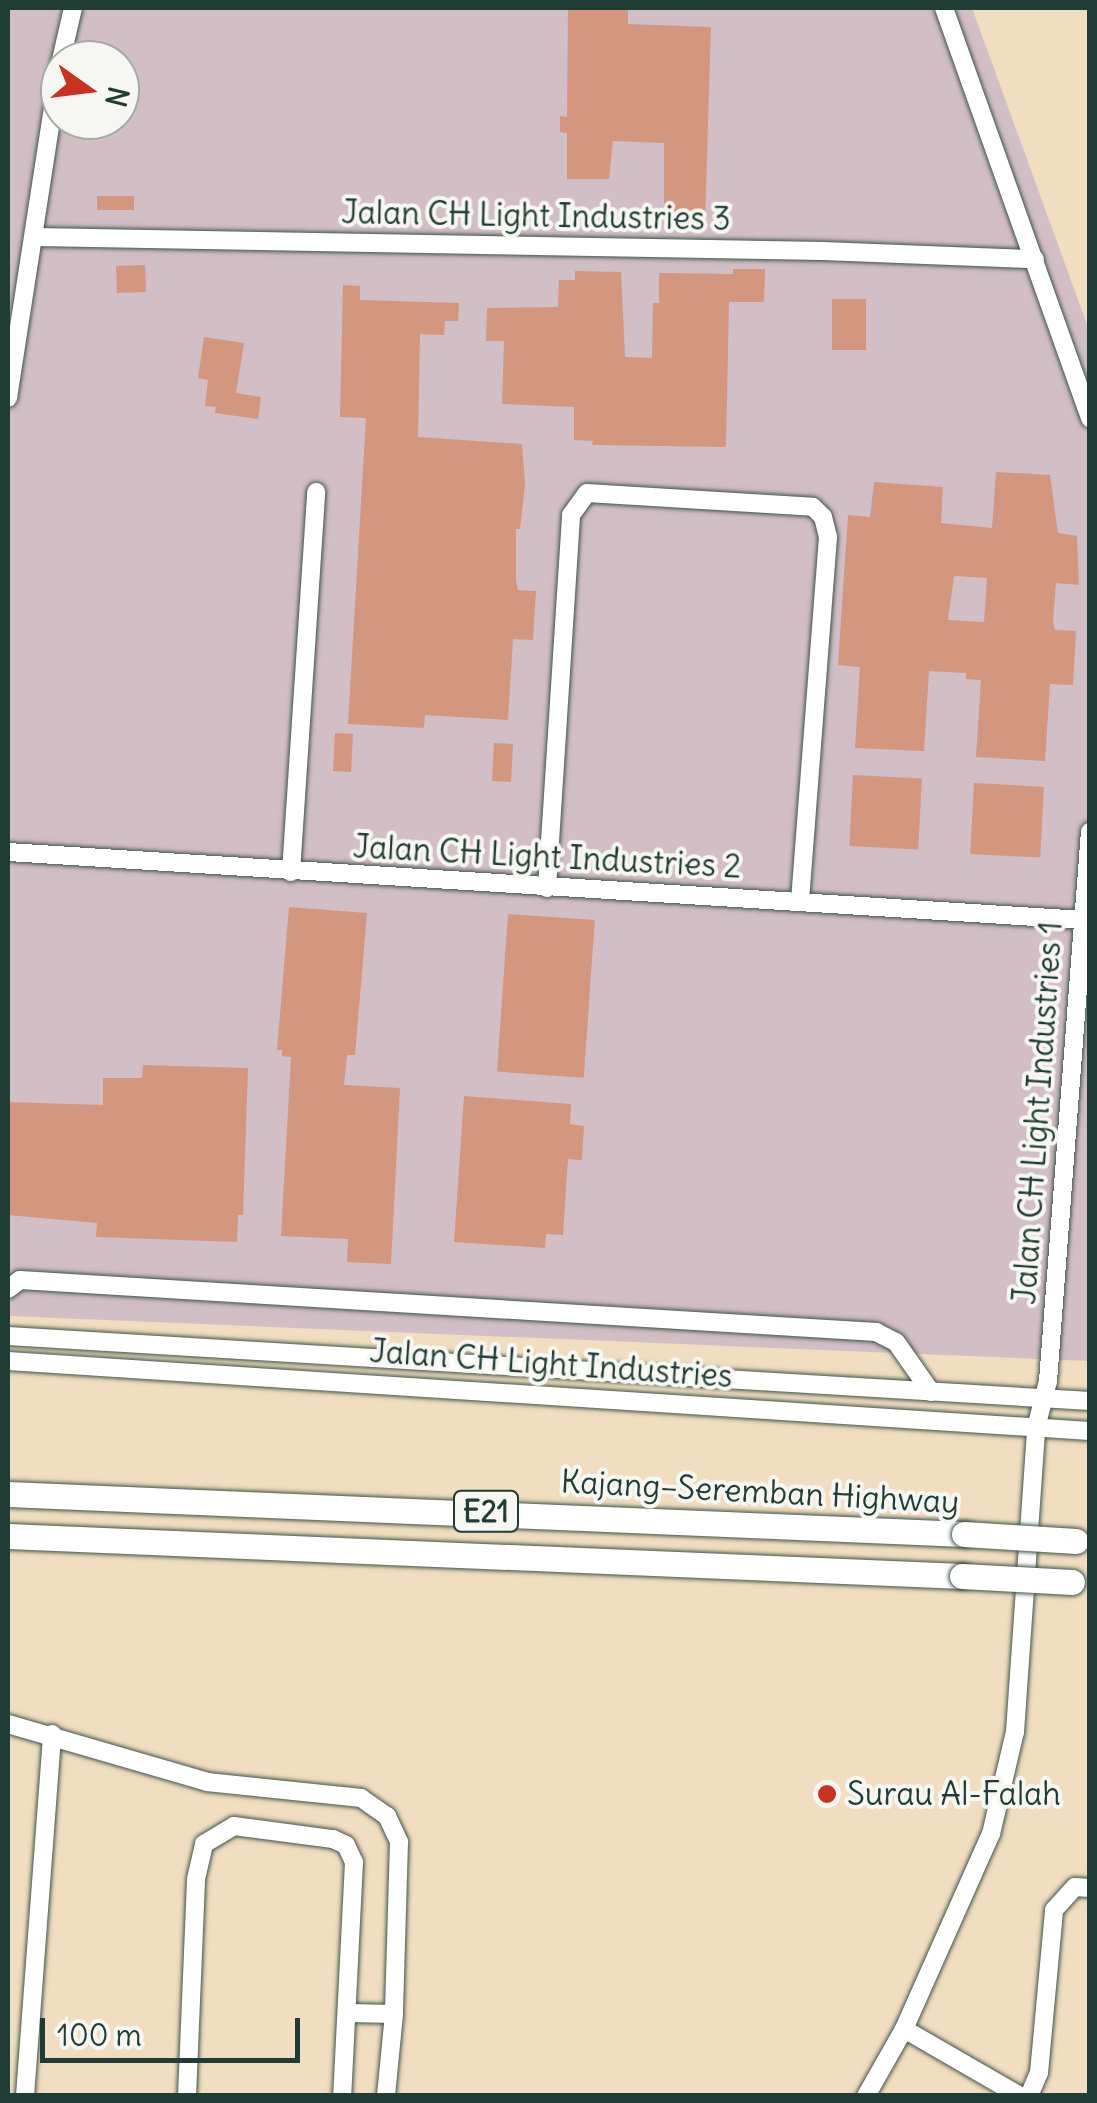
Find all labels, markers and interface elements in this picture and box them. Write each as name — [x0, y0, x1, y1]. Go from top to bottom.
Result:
north arrow — [40, 40, 140, 140]
text: N — [97, 83, 137, 111]
street label: Jalan CH Light Industries 3 — [341, 193, 731, 239]
street label: Jalan CH Light Industries 2 — [352, 828, 742, 886]
street label: Jalan CH Light Industries 1 — [1005, 920, 1071, 1306]
street label: Jalan CH Light Industries — [368, 1332, 734, 1396]
street label: Kajang–Seremban Highway — [560, 1462, 960, 1522]
road number: E21 — [451, 1486, 521, 1536]
place label: Surau Al-Falah — [847, 1775, 1061, 1813]
marker: Surau Al-Falah — [816, 1783, 838, 1805]
scale bar — [45, 1998, 305, 2060]
text: 100 m — [57, 2016, 142, 2054]

